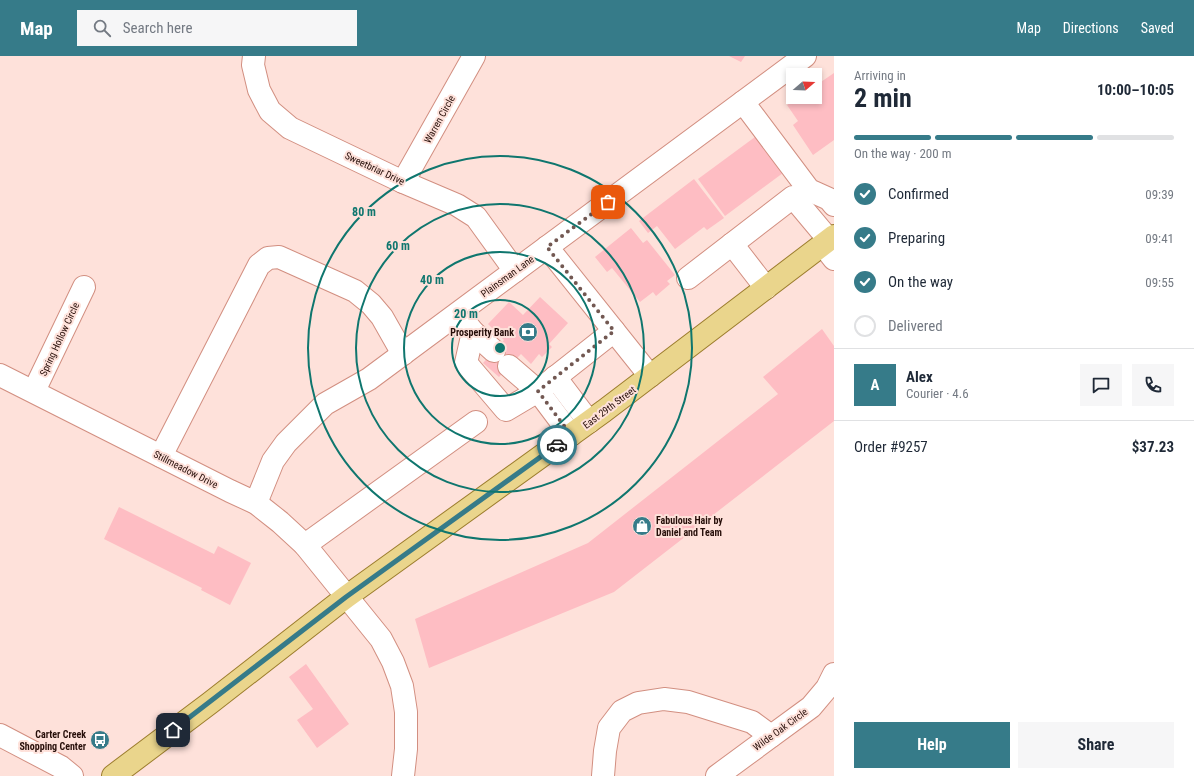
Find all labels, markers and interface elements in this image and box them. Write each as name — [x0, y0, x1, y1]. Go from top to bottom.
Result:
search box — [77, 10, 357, 46]
text: Map — [20, 17, 53, 40]
icon: search — [91, 17, 113, 39]
text: Search here — [123, 19, 193, 37]
text: Map — [1017, 20, 1041, 36]
text: Directions — [1063, 20, 1119, 36]
text: Saved — [1141, 20, 1174, 36]
north arrow — [786, 68, 822, 104]
map controls — [786, 68, 822, 104]
text: Arriving in — [854, 68, 906, 83]
text: 10:00–10:05 — [1097, 81, 1174, 99]
text: 2 min — [854, 83, 912, 113]
street label: Warren Circle — [422, 93, 457, 145]
text: On the way · 200 m — [854, 146, 951, 161]
street label: Sweetbriar Drive — [343, 150, 407, 187]
icon: check — [854, 183, 876, 205]
pin — [591, 185, 625, 219]
text: Confirmed — [888, 185, 949, 203]
text: 09:39 — [1145, 187, 1174, 202]
icon: bag — [597, 191, 619, 213]
text: 80 m — [352, 205, 376, 219]
icon: check — [854, 227, 876, 249]
text: Preparing — [888, 229, 945, 247]
text: 09:41 — [1145, 231, 1174, 246]
text: 60 m — [386, 239, 410, 253]
street label: Plainsman Lane — [479, 253, 536, 299]
icon: check — [854, 271, 876, 293]
text: 40 m — [420, 273, 444, 287]
text: On the way — [888, 273, 953, 291]
text: 09:55 — [1145, 275, 1174, 290]
street label: Spring Hollow Circle — [38, 301, 81, 378]
text: 20 m — [454, 307, 478, 321]
text: Delivered — [888, 317, 943, 335]
bank icon: Prosperity Bank — [517, 321, 539, 343]
place label: Prosperity Bank — [450, 327, 514, 338]
centre of rings — [493, 341, 507, 355]
button: chat — [1080, 364, 1122, 406]
button: phone — [1132, 364, 1174, 406]
text: Alex — [906, 368, 933, 386]
text: A — [871, 376, 879, 394]
street label: East 29th Street — [581, 384, 638, 431]
text: Courier · 4.6 — [906, 386, 969, 401]
courier — [537, 425, 577, 465]
icon: car — [546, 434, 568, 456]
text: Order #9257 — [854, 438, 928, 456]
text: $37.23 — [1132, 438, 1174, 456]
street label: Stillmeadow Drive — [152, 448, 220, 491]
shop icon: Fabulous Hair by Daniel and Team — [631, 515, 653, 537]
place label: Fabulous Hair by Daniel and Team — [656, 515, 723, 538]
street label: Wilde Oak Circle — [751, 706, 810, 753]
pin — [156, 713, 190, 747]
icon: home — [162, 719, 184, 741]
button: Help — [854, 722, 1010, 768]
button: Share — [1018, 722, 1174, 768]
place label: Carter Creek Shopping Center — [19, 729, 87, 752]
bus stop icon: Carter Creek Shopping Center — [89, 729, 111, 751]

